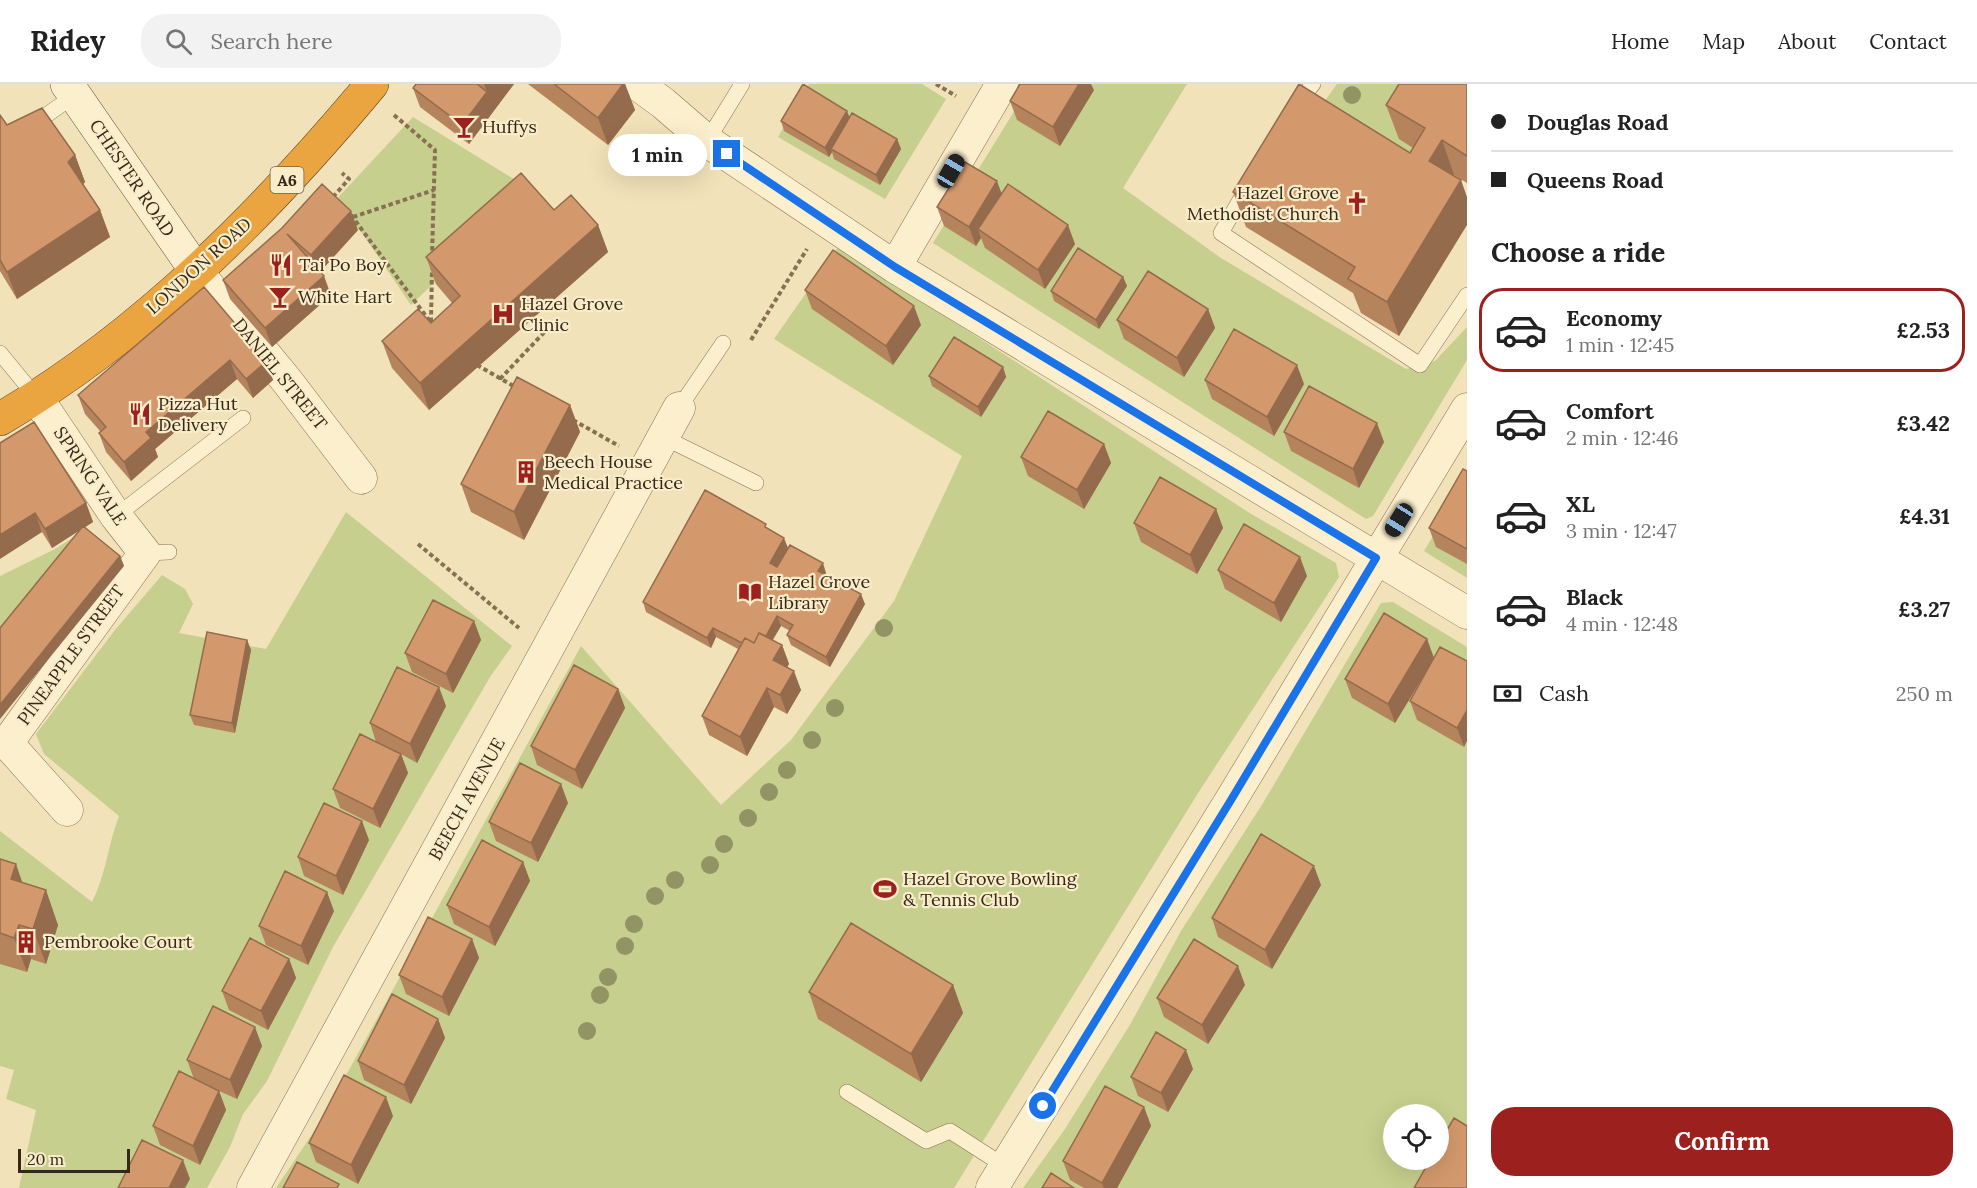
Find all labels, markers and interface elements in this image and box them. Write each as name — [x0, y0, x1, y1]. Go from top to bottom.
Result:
search box — [141, 14, 561, 68]
text: Ridey — [30, 23, 105, 59]
icon: search — [162, 25, 195, 58]
text: Search here — [210, 27, 333, 55]
text: Home — [1611, 28, 1669, 55]
text: Map — [1702, 28, 1745, 55]
text: About — [1778, 28, 1836, 55]
text: Contact — [1869, 28, 1947, 55]
text: Douglas Road — [1527, 108, 1669, 136]
bar icon: Huffys — [451, 114, 477, 140]
street label: CHESTER ROAD — [85, 115, 180, 241]
place label: Huffys — [482, 115, 537, 138]
callout: 1 min — [607, 133, 706, 175]
route end — [713, 140, 740, 167]
text: 1 min — [632, 142, 683, 167]
car — [934, 151, 968, 191]
text: Queens Road — [1527, 166, 1664, 194]
road number: A6 — [270, 167, 304, 193]
place label: Hazel Grove Methodist Church — [1187, 181, 1339, 225]
church icon: Hazel Grove Methodist Church — [1344, 190, 1370, 216]
street label: LONDON ROAD — [141, 212, 256, 319]
text: Choose a ride — [1491, 235, 1665, 269]
restaurant icon: Tai Po Boy — [268, 252, 294, 278]
place label: Tai Po Boy — [299, 253, 387, 276]
bar icon: White Hart — [267, 284, 293, 310]
place label: White Hart — [298, 285, 392, 308]
place label: Hazel Grove Clinic — [521, 292, 623, 336]
hospital icon: Hazel Grove Clinic — [490, 301, 516, 327]
icon: car — [1494, 303, 1548, 357]
text: Economy — [1566, 304, 1662, 332]
street label: DANIEL STREET — [228, 313, 333, 435]
text: £2.53 — [1896, 316, 1950, 344]
text: 1 min · 12:45 — [1566, 332, 1674, 357]
place label: Pizza Hut Delivery — [158, 392, 238, 436]
icon: car — [1494, 396, 1548, 450]
text: Comfort — [1566, 397, 1654, 425]
restaurant icon: Pizza Hut Delivery — [127, 401, 153, 427]
text: £3.42 — [1896, 409, 1950, 437]
street label: SPRING VALE — [49, 422, 132, 530]
text: 2 min · 12:46 — [1566, 425, 1679, 450]
place label: Beech House Medical Practice — [544, 450, 683, 494]
building icon: Beech House Medical Practice — [513, 459, 539, 485]
icon: car — [1494, 489, 1548, 543]
text: XL — [1566, 490, 1595, 518]
car — [1382, 500, 1416, 540]
text: £4.31 — [1899, 502, 1950, 530]
text: 3 min · 12:47 — [1566, 518, 1677, 543]
place label: Hazel Grove Library — [768, 570, 870, 614]
library icon: Hazel Grove Library — [737, 579, 763, 605]
street label: PINEAPPLE STREET — [12, 580, 130, 729]
icon: car — [1494, 582, 1548, 636]
text: Black — [1566, 583, 1623, 611]
text: £3.27 — [1898, 595, 1950, 623]
text: 4 min · 12:48 — [1566, 611, 1678, 636]
icon: cash — [1491, 677, 1524, 710]
text: Cash — [1539, 679, 1589, 707]
text: 250 m — [1896, 681, 1953, 706]
street label: BEECH AVENUE — [423, 733, 510, 864]
place label: Hazel Grove Bowling & Tennis Club — [903, 867, 1078, 911]
sports icon: Hazel Grove Bowling & Tennis Club — [872, 876, 898, 902]
building icon: Pembrooke Court — [13, 929, 39, 955]
place label: Pembrooke Court — [44, 930, 193, 953]
route start — [1029, 1092, 1056, 1119]
map controls — [1383, 1104, 1449, 1170]
button: locate — [1383, 1104, 1449, 1170]
button: Confirm — [1491, 1107, 1953, 1176]
scale bar — [18, 1146, 130, 1174]
text: 20 m — [27, 1149, 64, 1169]

